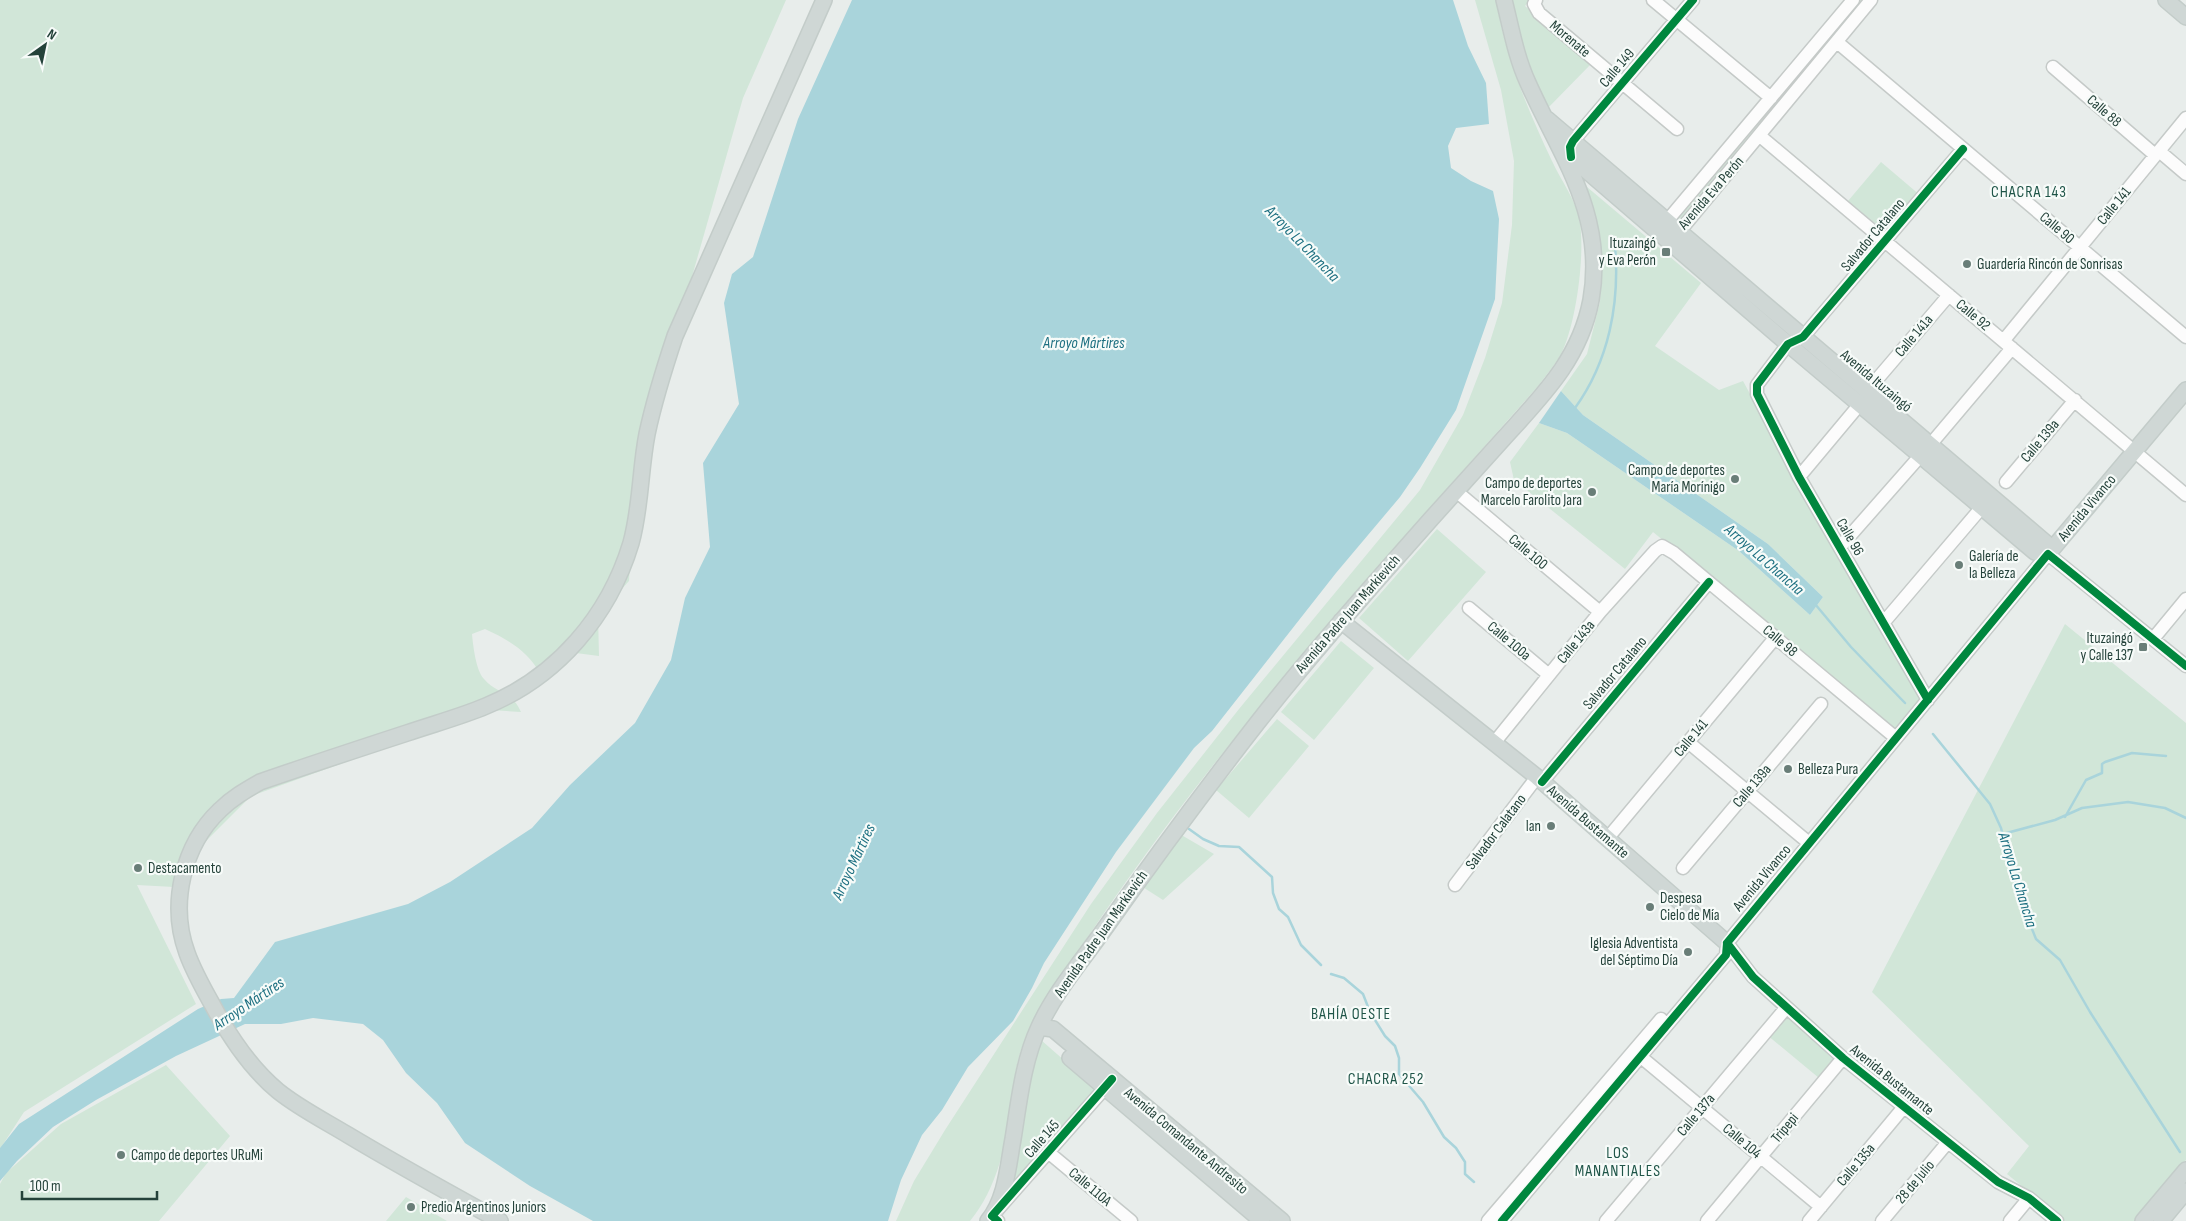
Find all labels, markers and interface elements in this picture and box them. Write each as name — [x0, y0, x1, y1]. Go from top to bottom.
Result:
street label: Morenate — [1546, 16, 1594, 62]
north arrow — [20, 20, 70, 70]
text: N — [44, 25, 60, 44]
street label: Calle 149 — [1595, 45, 1639, 91]
street label: Calle 88 — [2083, 91, 2125, 131]
street label: Avenida Eva Perón — [1673, 153, 1748, 234]
street label: Calle 141 — [2093, 182, 2136, 229]
district label: CHACRA 143 — [1991, 183, 2067, 202]
street label: Salvador Catalano — [1837, 194, 1909, 276]
water label: Arroyo La Chancha — [1260, 201, 1343, 286]
street label: Calle 90 — [2036, 208, 2078, 248]
place label: Ituzaingó y Eva Perón — [1599, 234, 1656, 270]
marker: Ituzaingó y Eva Perón — [1660, 246, 1672, 258]
place label: Guardería Rincón de Sonrisas — [1977, 255, 2123, 274]
marker: Guardería Rincón de Sonrisas — [1961, 258, 1973, 270]
street label: Calle 92 — [1952, 295, 1994, 335]
street label: Calle 141a — [1891, 311, 1937, 361]
water label: Arroyo Mártires — [1042, 334, 1125, 353]
street label: Avenida Ituzaingó — [1835, 345, 1916, 417]
street label: Calle 139a — [2016, 415, 2064, 467]
place label: Campo de deportes María Morínigo — [1628, 461, 1725, 497]
street label: Avenida Vivanco — [2053, 471, 2120, 546]
marker: Campo de deportes María Morínigo — [1729, 473, 1741, 485]
place label: Campo de deportes Marcelo Farolito Jara — [1481, 474, 1582, 510]
marker: Campo de deportes Marcelo Farolito Jara — [1586, 486, 1598, 498]
street label: Calle 96 — [1832, 515, 1868, 559]
water label: Arroyo La Chancha — [1720, 520, 1808, 600]
street label: Calle 100 — [1504, 530, 1552, 574]
place label: Galería de la Belleza — [1969, 547, 2019, 583]
street label: Avenida Padre Juan Markievich — [1291, 551, 1405, 678]
marker: Galería de la Belleza — [1953, 559, 1965, 571]
street label: Calle 143a — [1553, 616, 1599, 668]
street label: Calle 100a — [1483, 617, 1535, 665]
street label: Calle 98 — [1759, 621, 1801, 661]
place label: Ituzaingó y Calle 137 — [2080, 629, 2133, 665]
street label: Salvador Catalano — [1579, 632, 1651, 714]
marker: Ituzaingó y Calle 137 — [2137, 641, 2149, 653]
street label: Calle 141 — [1670, 715, 1713, 761]
street label: Calle 139a — [1728, 760, 1776, 812]
place label: Belleza Pura — [1798, 760, 1859, 779]
marker: Belleza Pura — [1782, 763, 1794, 775]
street label: Avenida Bustamante — [1542, 781, 1633, 863]
street label: Salvador Calatano — [1461, 790, 1531, 874]
place label: Ian — [1526, 817, 1541, 836]
marker: Ian — [1545, 820, 1557, 832]
water label: Arroyo Mártires — [828, 821, 880, 904]
water label: Arroyo La Chancha — [1993, 829, 2041, 930]
street label: Avenida Vivanco — [1728, 841, 1795, 916]
place label: Destacamento — [148, 859, 222, 878]
marker: Destacamento — [132, 862, 144, 874]
street label: Avenida Padre Juan Markievich — [1049, 867, 1152, 1002]
place label: Despesa Cielo de Mía — [1660, 889, 1720, 925]
marker: Despesa Cielo de Mía — [1644, 901, 1656, 913]
place label: Iglesia Adventista del Séptimo Día — [1590, 934, 1678, 970]
marker: Iglesia Adventista del Séptimo Día — [1682, 946, 1694, 958]
water label: Arroyo Mártires — [209, 973, 288, 1035]
district label: BAHÍA OESTE — [1311, 1005, 1391, 1024]
street label: Avenida Bustamante — [1845, 1040, 1938, 1120]
district label: CHACRA 252 — [1348, 1070, 1424, 1089]
street label: Avenida Comandante Andresito — [1119, 1083, 1252, 1199]
street label: Calle 137a — [1673, 1090, 1719, 1140]
street label: Tripepi — [1767, 1109, 1803, 1147]
street label: Calle 145 — [1020, 1116, 1064, 1162]
street label: Calle 104 — [1719, 1119, 1765, 1163]
street label: Calle 135a — [1833, 1140, 1880, 1190]
district label: LOS MANANTIALES — [1575, 1144, 1661, 1181]
place label: Campo de deportes URuMi — [131, 1146, 263, 1165]
marker: Campo de deportes URuMi — [115, 1149, 127, 1161]
street label: 28 de Julio — [1891, 1156, 1939, 1208]
street label: Calle 110A — [1065, 1164, 1116, 1211]
scale bar — [22, 1168, 158, 1200]
text: 100 m — [30, 1177, 61, 1196]
place label: Predio Argentinos Juniors — [421, 1198, 546, 1217]
marker: Predio Argentinos Juniors — [405, 1201, 417, 1213]

